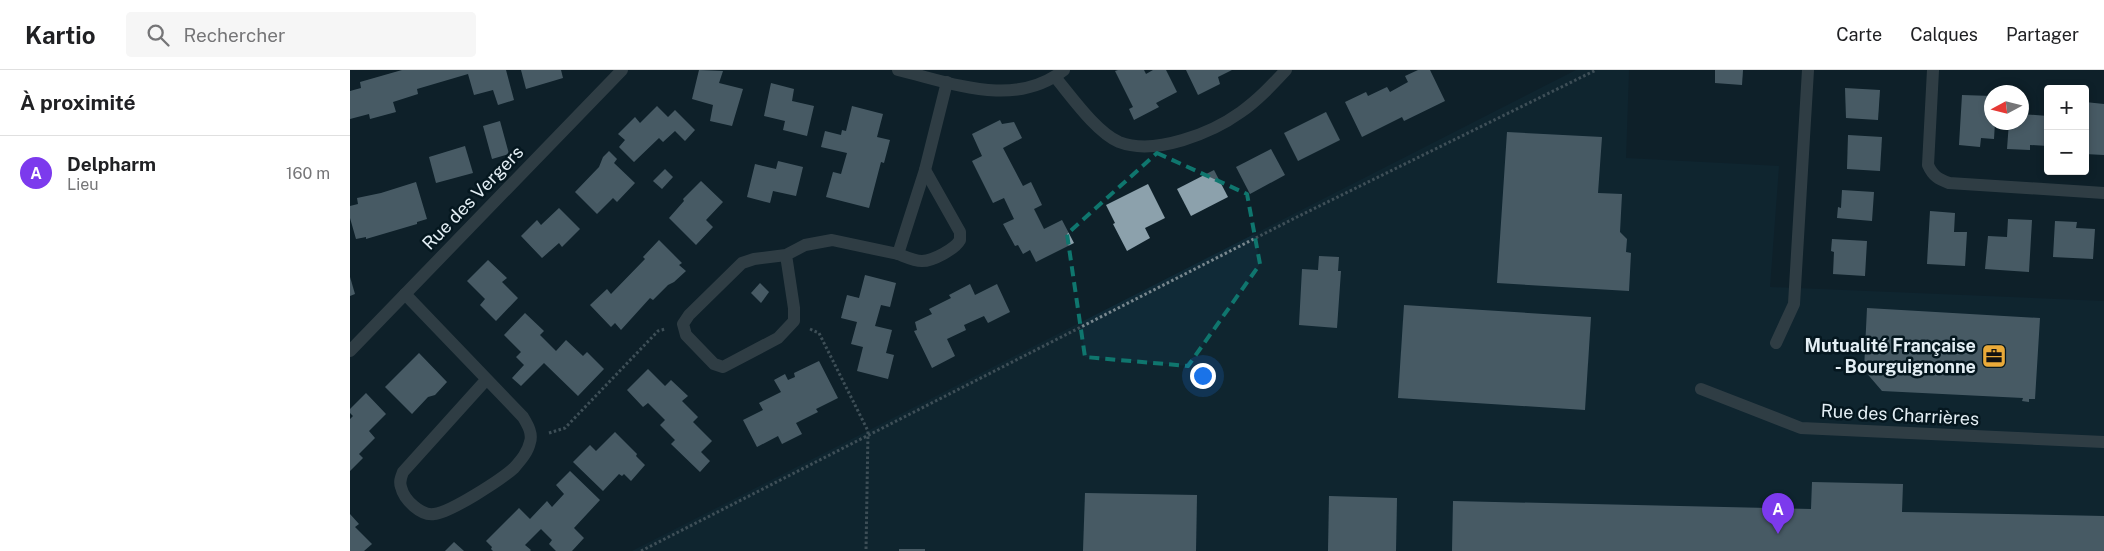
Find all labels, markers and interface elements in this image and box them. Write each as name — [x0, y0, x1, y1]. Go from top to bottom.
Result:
search box — [126, 12, 476, 57]
text: Kartio — [25, 21, 96, 49]
icon: search — [144, 21, 172, 49]
text: Rechercher — [184, 24, 285, 46]
text: Carte — [1836, 24, 1882, 45]
text: Calques — [1910, 24, 1978, 45]
text: Partager — [2006, 24, 2079, 45]
north arrow — [1984, 85, 2029, 130]
map controls — [2044, 85, 2089, 175]
button: + — [2044, 85, 2089, 130]
text: À proximité — [20, 90, 136, 115]
button: − — [2044, 130, 2089, 175]
street label: Rue des Vergers — [418, 141, 527, 254]
text: Delpharm — [67, 153, 156, 175]
text: A — [30, 164, 42, 183]
text: 160 m — [286, 164, 330, 183]
text: Lieu — [67, 175, 99, 194]
place label: Mutualité Française - Bourguignonne — [1804, 335, 1976, 377]
office icon: Mutualité Française - Bourguignonne — [1981, 343, 2007, 369]
your location — [1190, 363, 1216, 389]
street label: Rue des Charrières — [1820, 400, 1980, 429]
pin: A — [1762, 493, 1794, 534]

